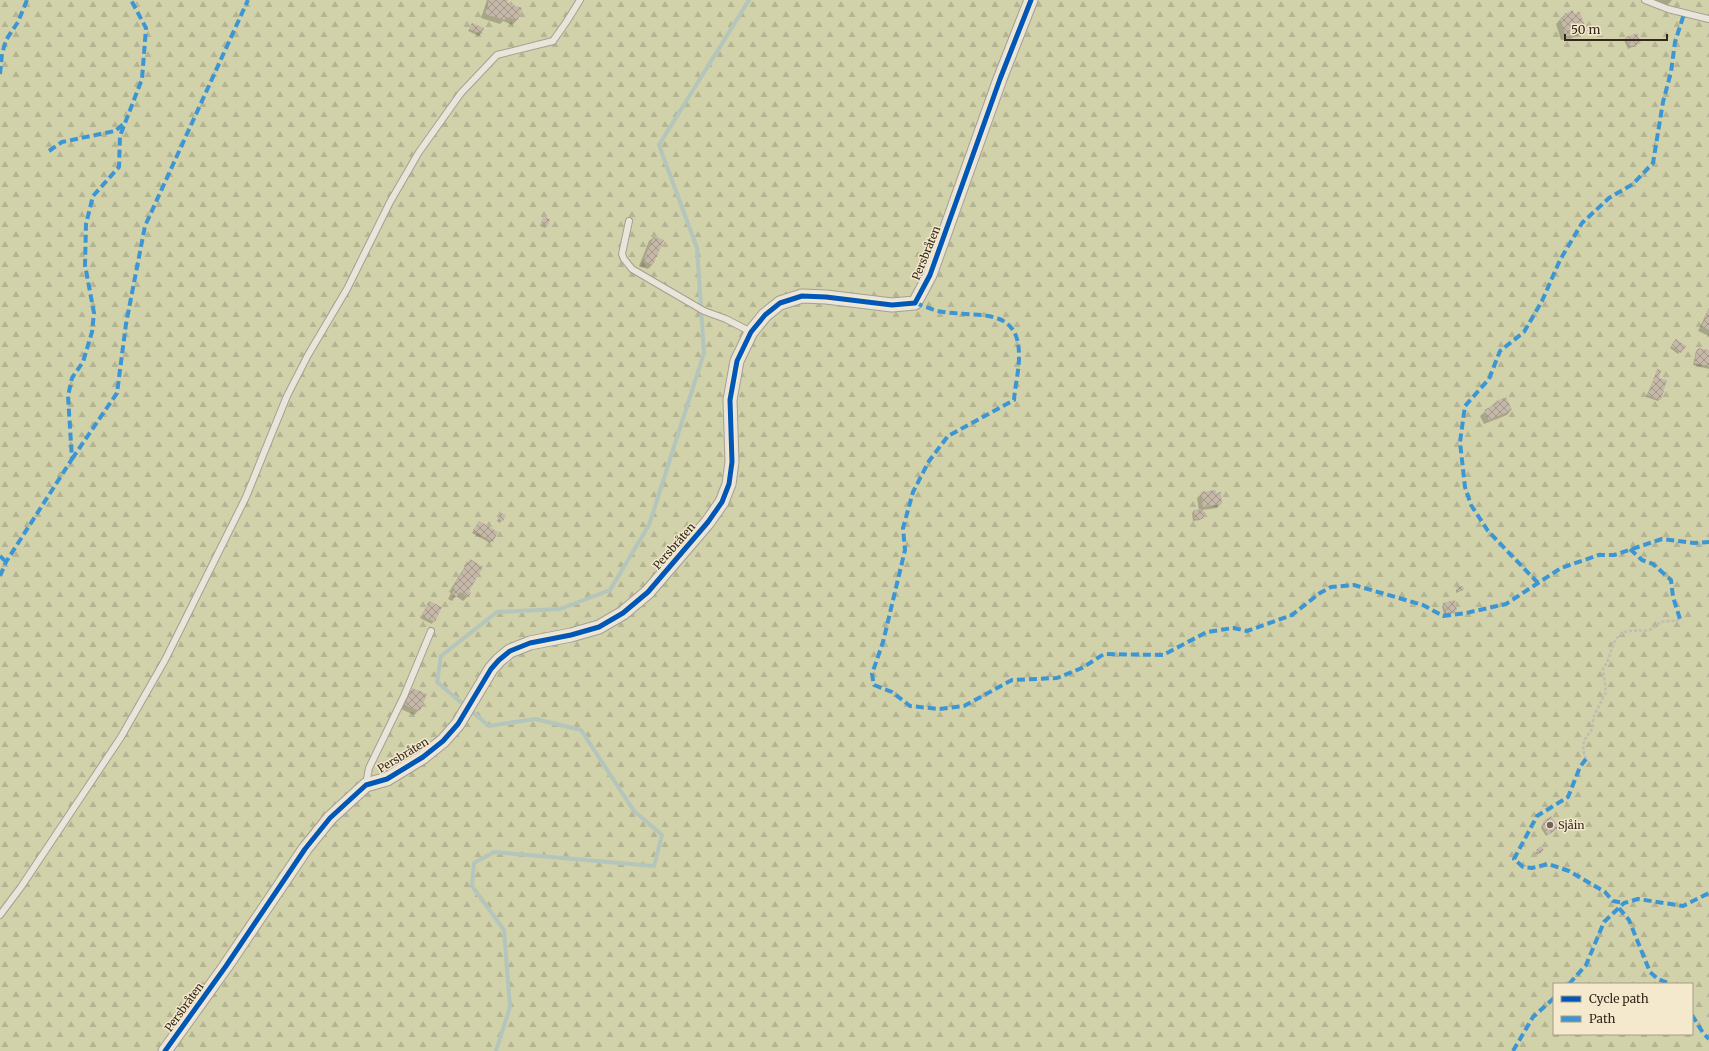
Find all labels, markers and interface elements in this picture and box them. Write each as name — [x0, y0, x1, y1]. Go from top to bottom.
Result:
scale bar — [1565, 16, 1667, 42]
text: 50 m — [1571, 22, 1600, 37]
street label: Persbråten — [909, 223, 943, 282]
street label: Persbråten — [650, 519, 698, 572]
street label: Persbråten — [375, 734, 432, 776]
place label: Sjåin — [1558, 818, 1585, 832]
marker: Sjåin — [1545, 820, 1555, 830]
street label: Persbråten — [162, 979, 207, 1034]
legend — [1553, 983, 1693, 1035]
text: Cycle path — [1589, 991, 1649, 1006]
text: Path — [1589, 1011, 1615, 1026]

